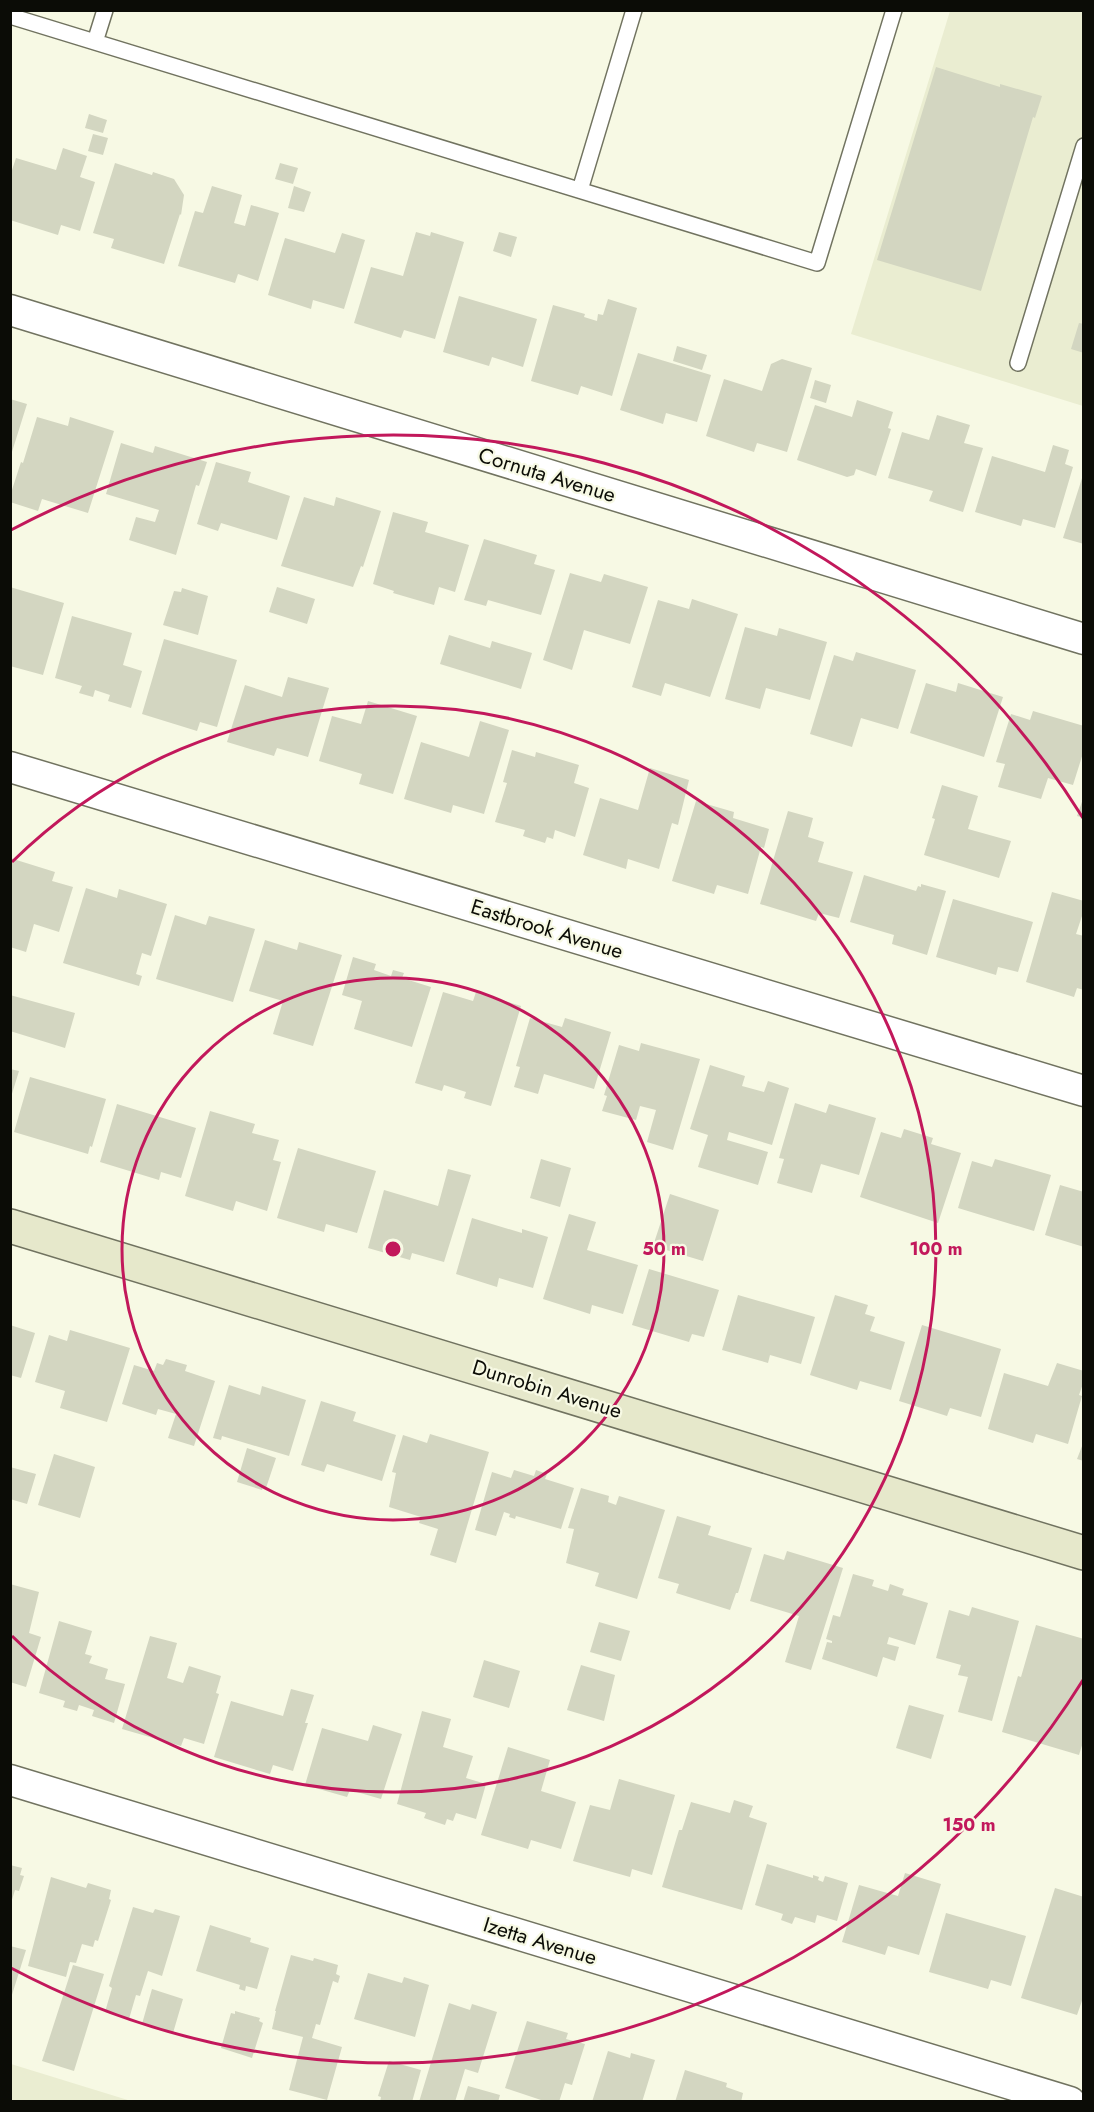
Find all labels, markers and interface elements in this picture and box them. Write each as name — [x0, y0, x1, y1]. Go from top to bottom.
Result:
street label: Cornuta Avenue — [475, 440, 619, 510]
street label: Eastbrook Avenue — [467, 892, 627, 966]
text: 50 m — [642, 1236, 686, 1262]
text: 100 m — [909, 1236, 963, 1262]
centre of rings — [383, 1239, 403, 1259]
street label: Dunrobin Avenue — [469, 1352, 626, 1426]
text: 150 m — [943, 1812, 995, 1838]
street label: Izetta Avenue — [480, 1910, 601, 1973]

